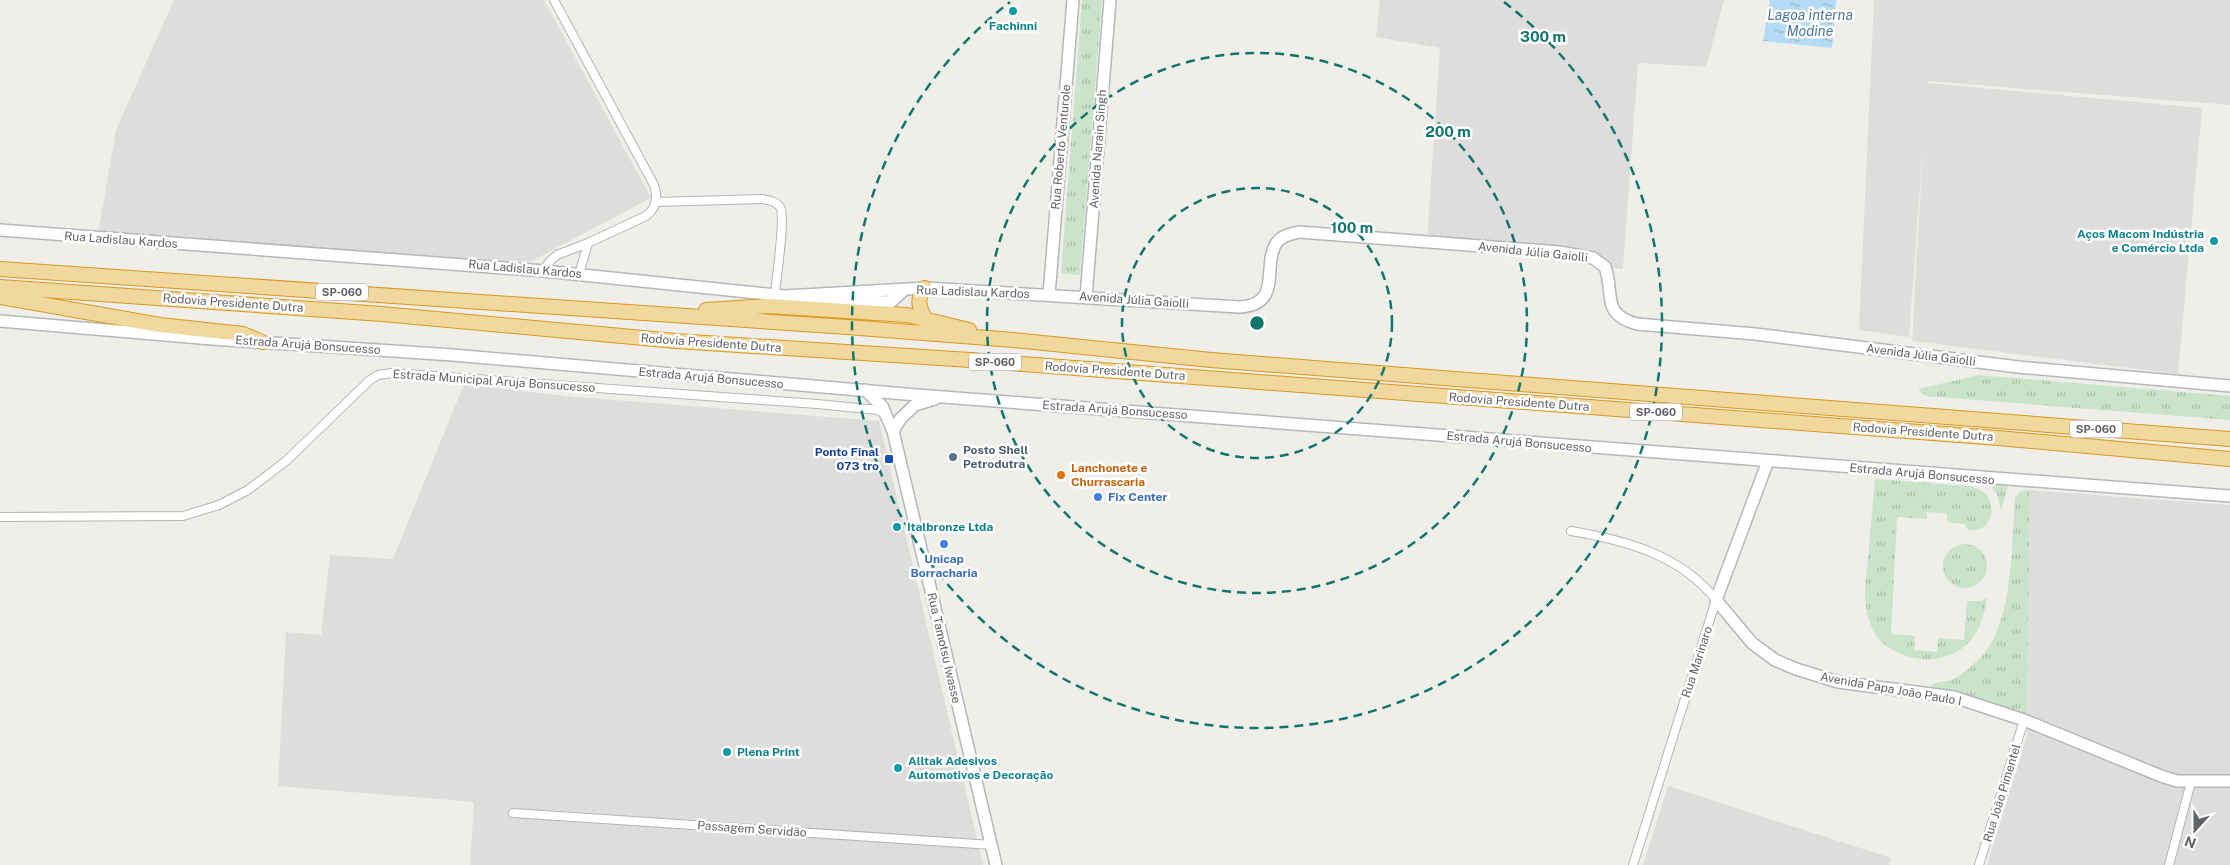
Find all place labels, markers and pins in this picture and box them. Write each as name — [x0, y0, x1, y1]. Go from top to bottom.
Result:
marker: Fachinni — [1007, 5, 1019, 17]
place label: Fachinni — [989, 19, 1037, 33]
place label: Aços Macom Indústria e Comércio Ltda — [2077, 227, 2204, 255]
marker: Aços Macom Indústria e Comércio Ltda — [2208, 235, 2220, 247]
centre of rings — [1248, 314, 1266, 332]
place label: Posto Shell Petrodutra — [963, 443, 1028, 471]
place label: Ponto Final 073 tro — [815, 445, 879, 473]
marker: Posto Shell Petrodutra — [947, 451, 959, 463]
marker: Ponto Final 073 tro — [883, 453, 895, 465]
place label: Lanchonete e Churrascaria — [1071, 461, 1147, 489]
marker: Lanchonete e Churrascaria — [1055, 469, 1067, 481]
place label: Fix Center — [1108, 490, 1167, 504]
marker: Fix Center — [1092, 491, 1104, 503]
place label: Italbronze Ltda — [907, 520, 993, 534]
marker: Italbronze Ltda — [891, 521, 903, 533]
marker: Unicap Borracharia — [938, 538, 950, 550]
place label: Unicap Borracharia — [910, 552, 978, 580]
place label: Plena Print — [737, 745, 800, 759]
marker: Plena Print — [721, 746, 733, 758]
place label: Alltak Adesivos Automotivos e Decoração — [908, 754, 1053, 782]
marker: Alltak Adesivos Automotivos e Decoração — [892, 762, 904, 774]

